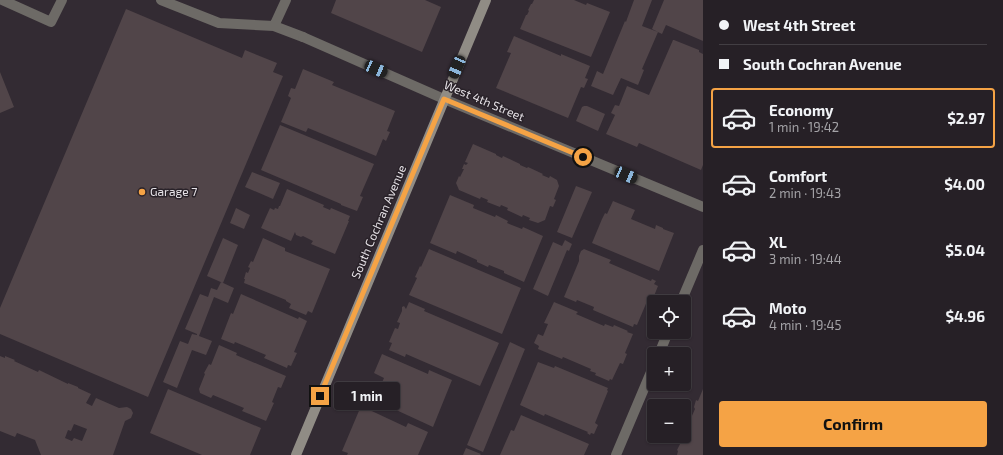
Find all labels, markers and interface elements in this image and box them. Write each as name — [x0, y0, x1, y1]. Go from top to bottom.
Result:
text: West 4th Street — [743, 16, 855, 34]
car — [447, 54, 467, 80]
text: South Cochran Avenue — [743, 55, 902, 73]
car — [363, 59, 389, 79]
street label: West 4th Street — [442, 77, 527, 123]
icon: car — [721, 100, 757, 136]
text: Economy — [769, 101, 834, 119]
text: $2.97 — [947, 109, 985, 127]
text: 1 min · 19:42 — [769, 119, 839, 135]
route start — [574, 148, 592, 166]
street label: South Cochran Avenue — [348, 163, 408, 281]
car — [613, 165, 639, 185]
icon: car — [721, 166, 757, 202]
text: Comfort — [769, 167, 827, 185]
text: $4.00 — [944, 175, 985, 193]
place label: Garage 7 — [150, 184, 197, 198]
text: 2 min · 19:43 — [769, 185, 841, 201]
marker: Garage 7 — [137, 187, 147, 197]
icon: car — [721, 232, 757, 268]
text: XL — [769, 233, 787, 251]
text: $5.04 — [945, 241, 985, 259]
text: 3 min · 19:44 — [769, 251, 842, 267]
map controls — [647, 295, 691, 443]
button: locate — [647, 295, 691, 339]
icon: car — [721, 298, 757, 334]
text: Moto — [769, 299, 807, 317]
text: $4.96 — [945, 307, 985, 325]
text: 4 min · 19:45 — [769, 317, 842, 333]
button: + — [647, 347, 691, 391]
callout: 1 min — [334, 382, 400, 410]
route end — [311, 387, 329, 405]
text: 1 min — [351, 388, 383, 404]
button: − — [647, 399, 691, 443]
button: Confirm — [719, 401, 987, 447]

